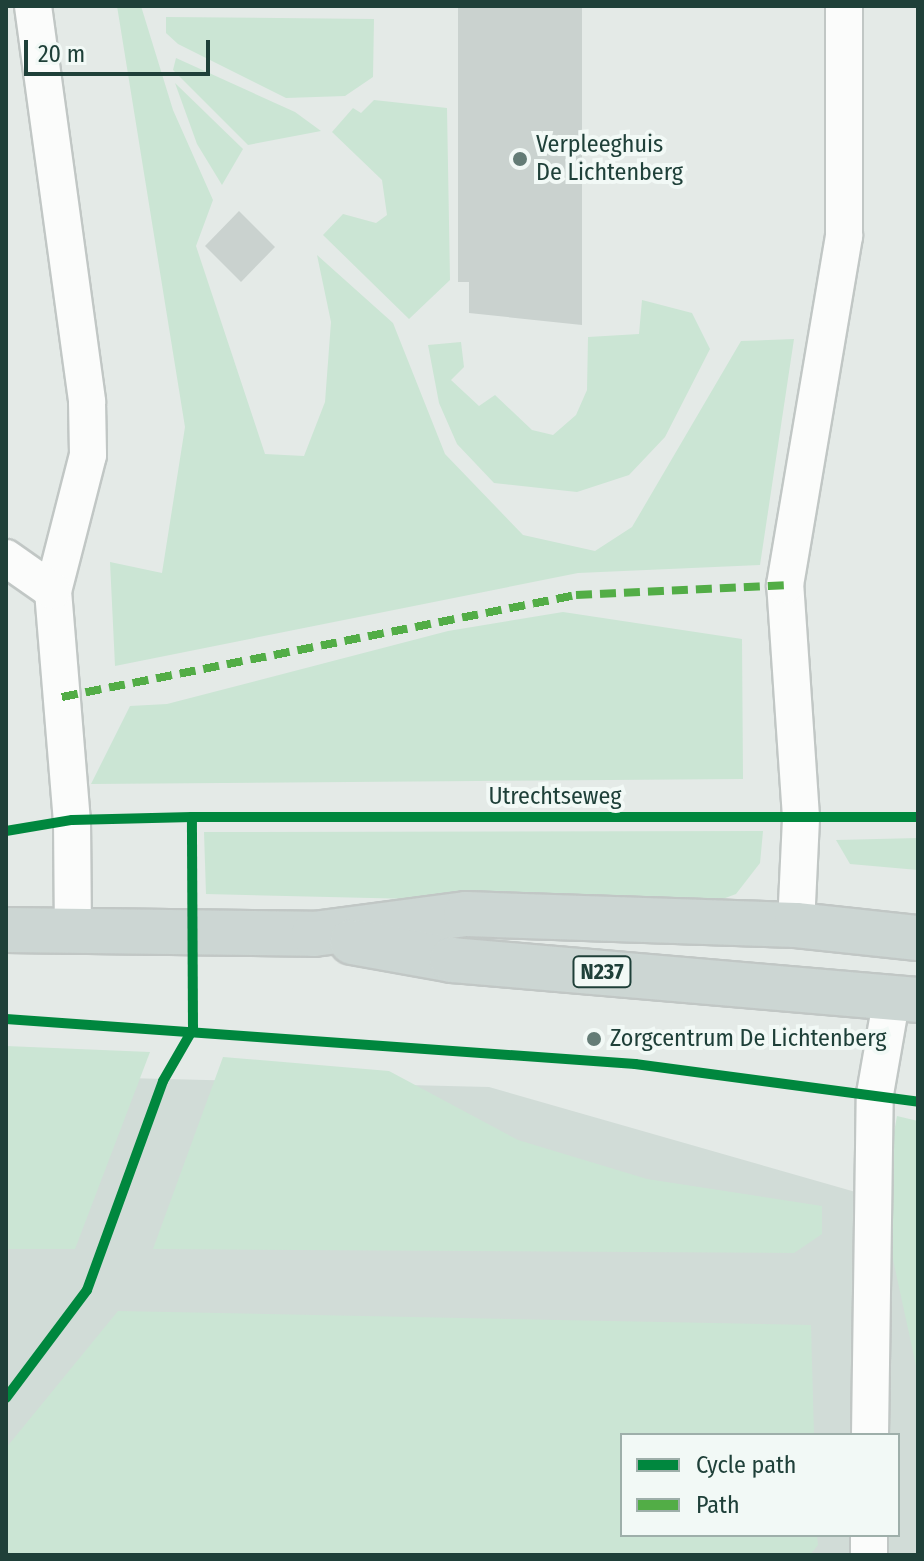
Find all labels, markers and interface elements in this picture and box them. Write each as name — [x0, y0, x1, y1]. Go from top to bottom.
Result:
scale bar — [28, 24, 214, 74]
text: 20 m — [38, 40, 85, 68]
place label: Verpleeghuis De Lichtenberg — [536, 131, 683, 187]
marker: Verpleeghuis De Lichtenberg — [511, 150, 529, 168]
street label: Utrechtseweg — [488, 783, 622, 811]
road number: N237 — [572, 954, 632, 990]
place label: Zorgcentrum De Lichtenberg — [610, 1025, 887, 1053]
marker: Zorgcentrum De Lichtenberg — [585, 1030, 603, 1048]
legend — [620, 1433, 900, 1537]
text: Cycle path — [696, 1451, 796, 1479]
text: Path — [696, 1491, 740, 1519]

